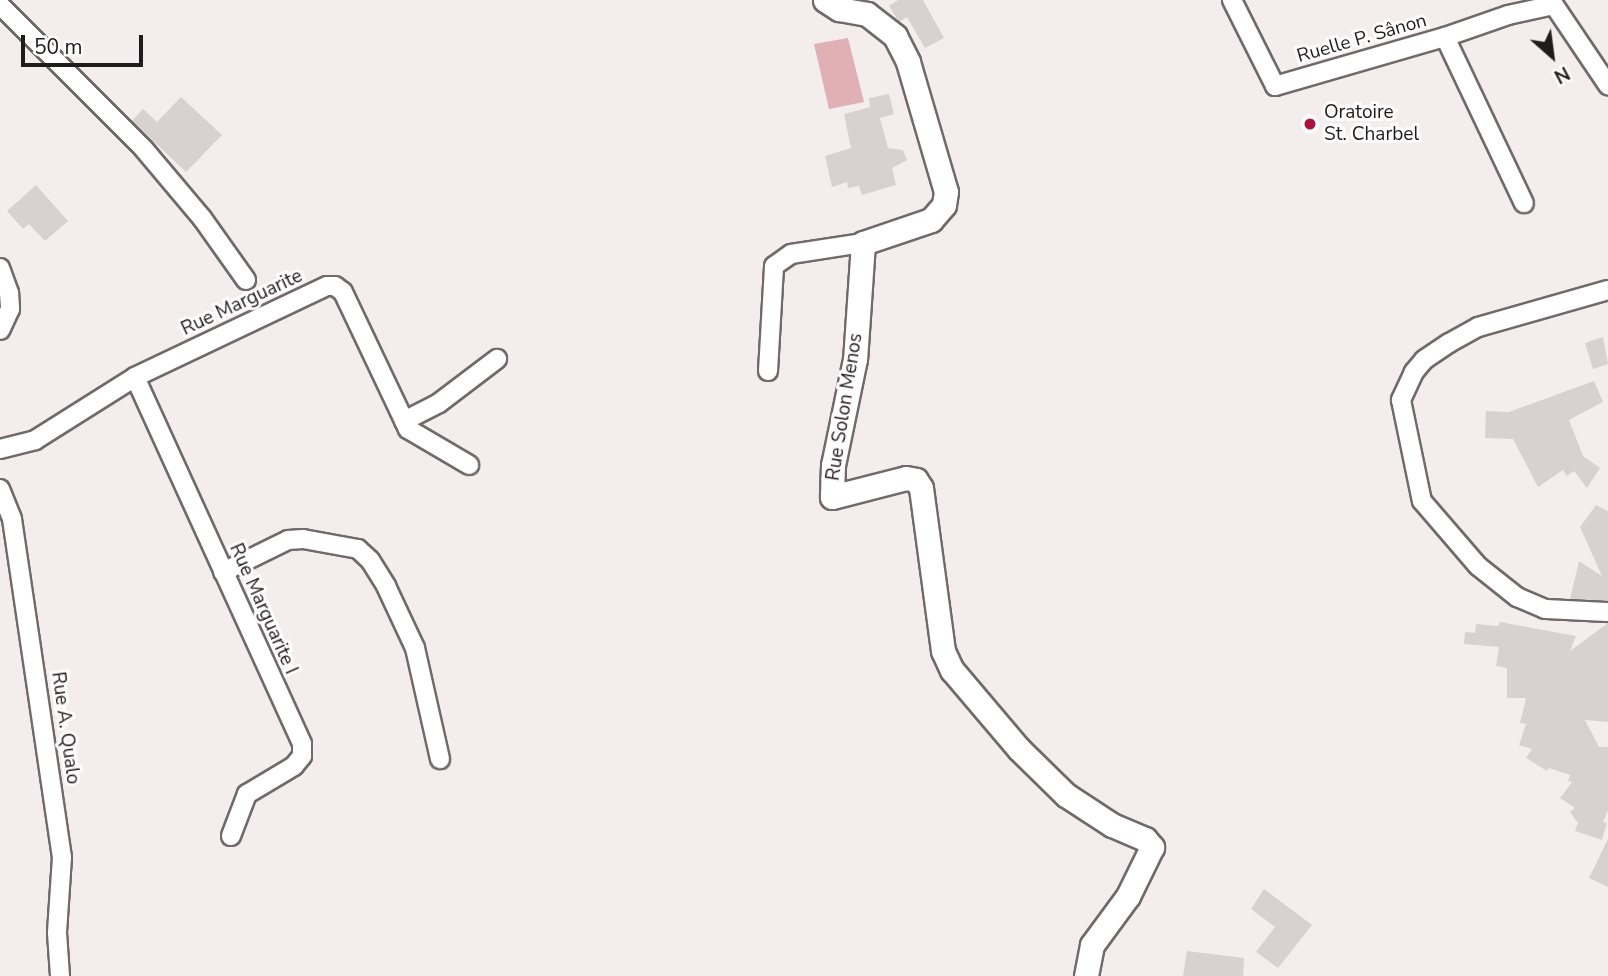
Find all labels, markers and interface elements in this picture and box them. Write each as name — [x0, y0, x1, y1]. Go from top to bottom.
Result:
street label: Ruelle P. Sânon — [1295, 10, 1429, 68]
scale bar — [24, 21, 147, 65]
north arrow — [1517, 21, 1587, 91]
text: 50 m — [34, 33, 83, 61]
text: N — [1549, 60, 1574, 89]
place label: Oratoire St. Charbel — [1324, 102, 1419, 146]
marker: Oratoire St. Charbel — [1302, 116, 1318, 132]
street label: Rue Marguarite — [178, 265, 306, 341]
street label: Rue Solon Menos — [822, 332, 868, 482]
street label: Rue Marguarite I — [224, 540, 302, 678]
street label: Rue A. Qualo — [46, 670, 84, 786]

